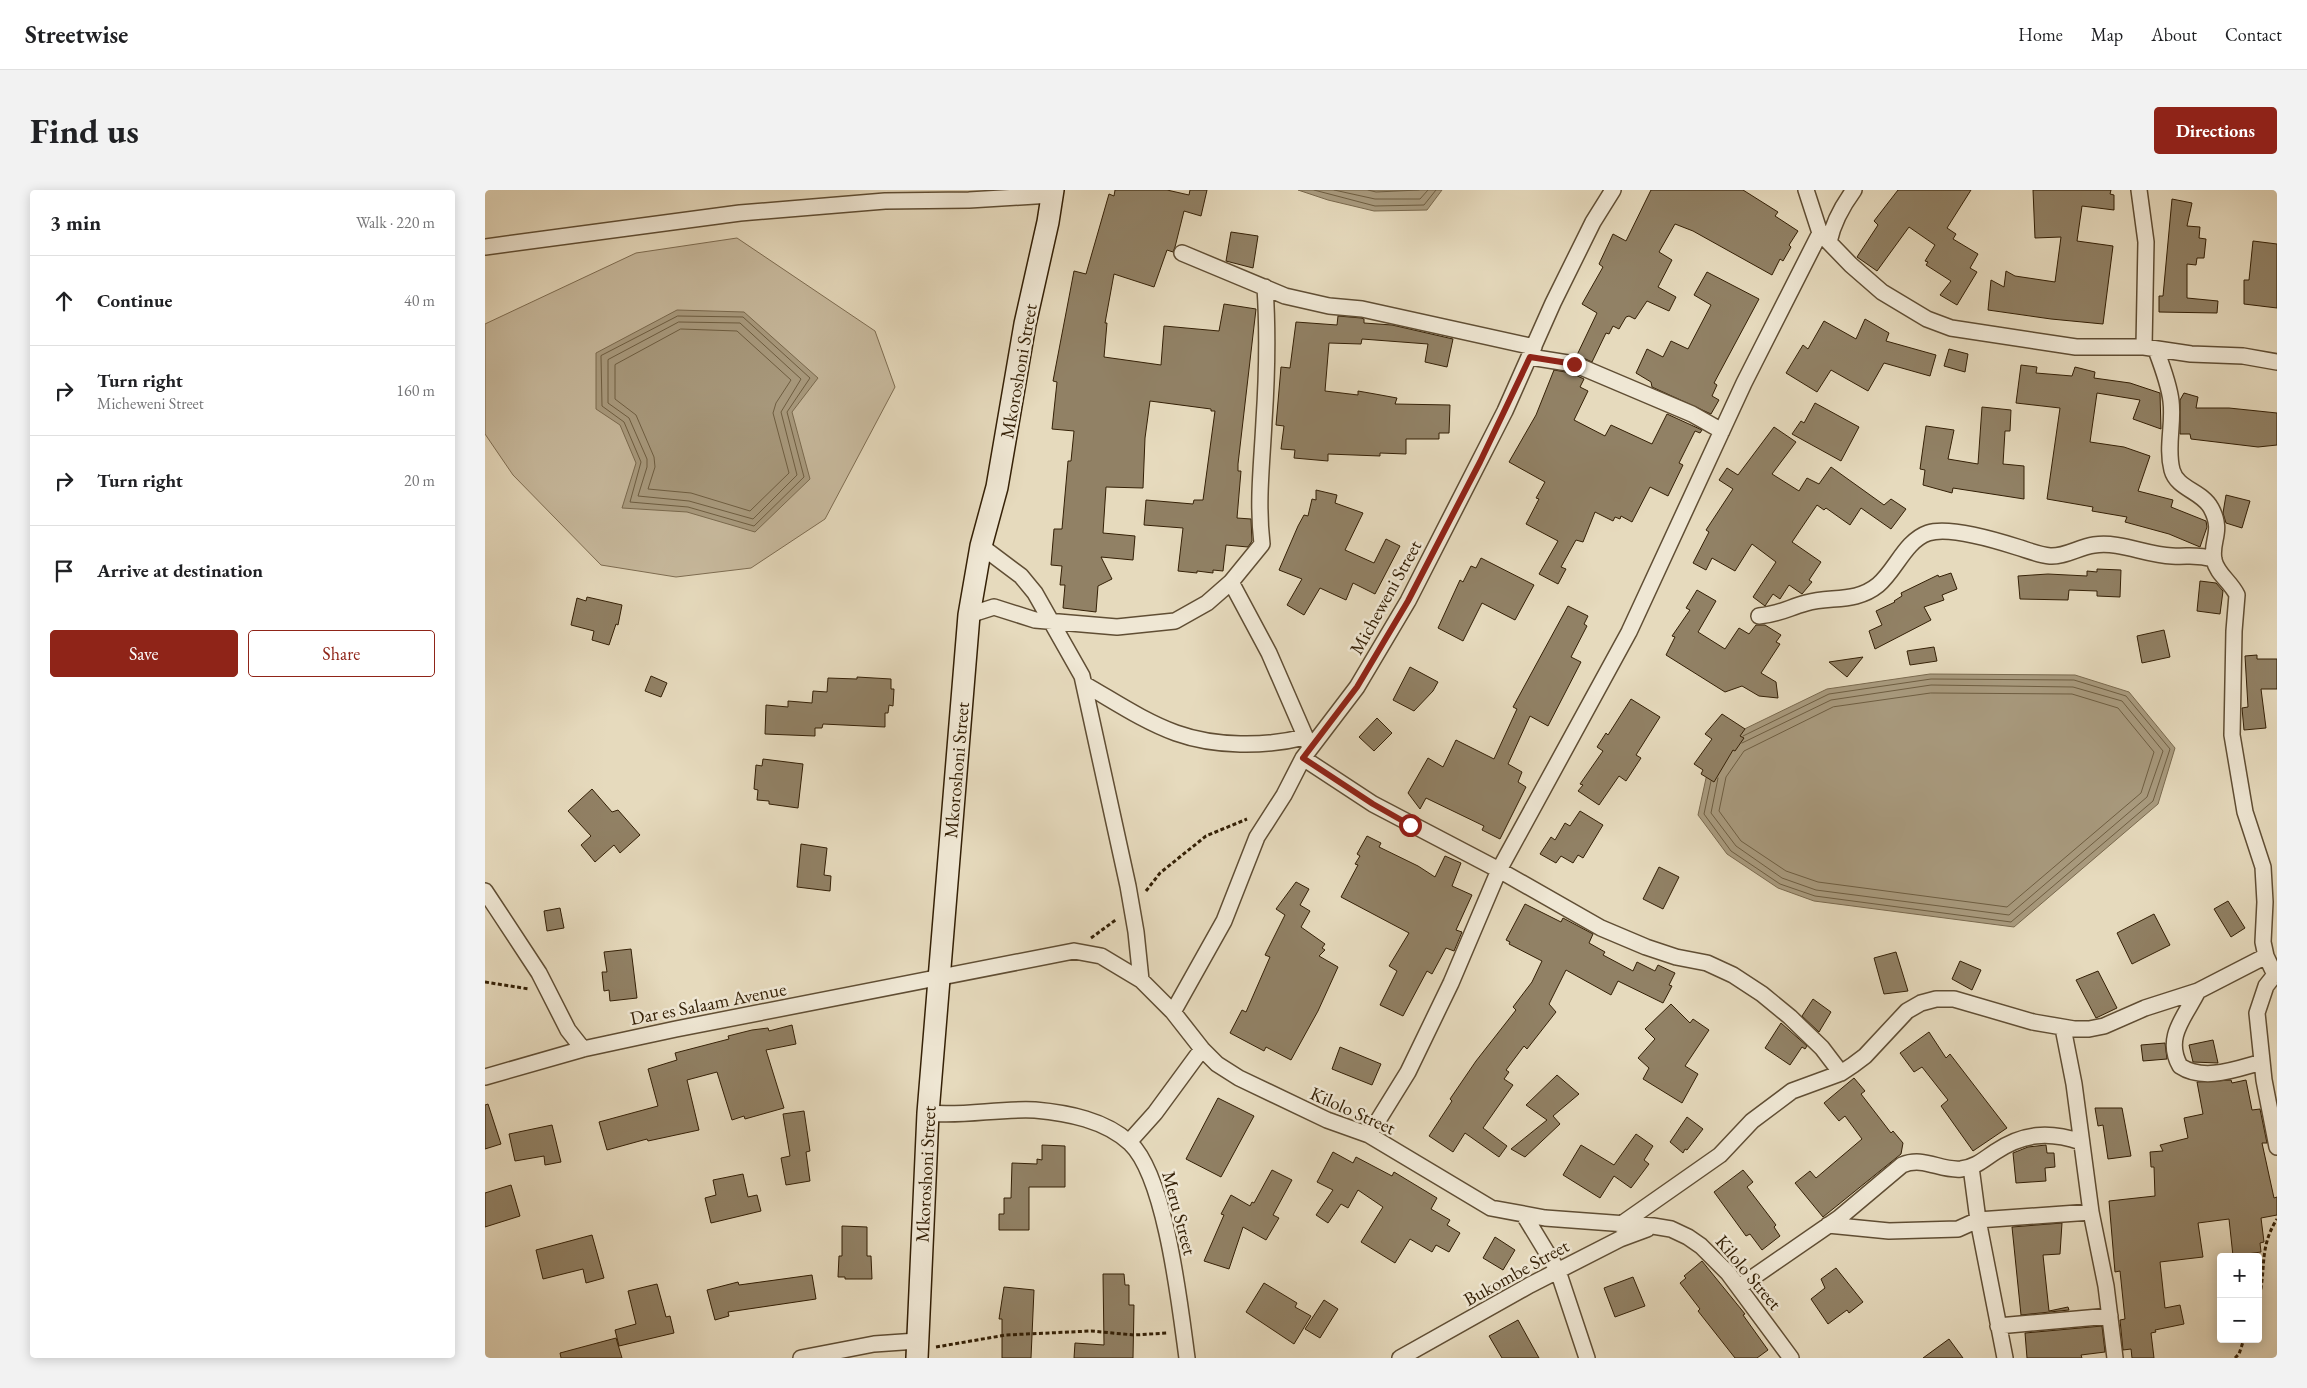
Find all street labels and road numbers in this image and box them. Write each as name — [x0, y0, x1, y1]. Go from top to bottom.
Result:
street label: Mkoroshoni Street — [994, 302, 1043, 441]
street label: Micheweni Street — [1344, 536, 1427, 659]
street label: Mkoroshoni Street — [938, 701, 975, 839]
street label: Dar es Salaam Avenue — [628, 976, 788, 1031]
street label: Kilolo Street — [1306, 1081, 1399, 1140]
street label: Mkoroshoni Street — [909, 1105, 942, 1243]
street label: Meru Street — [1156, 1168, 1203, 1258]
street label: Kilolo Street — [1710, 1230, 1787, 1315]
street label: Bukombe Street — [1459, 1233, 1573, 1312]

